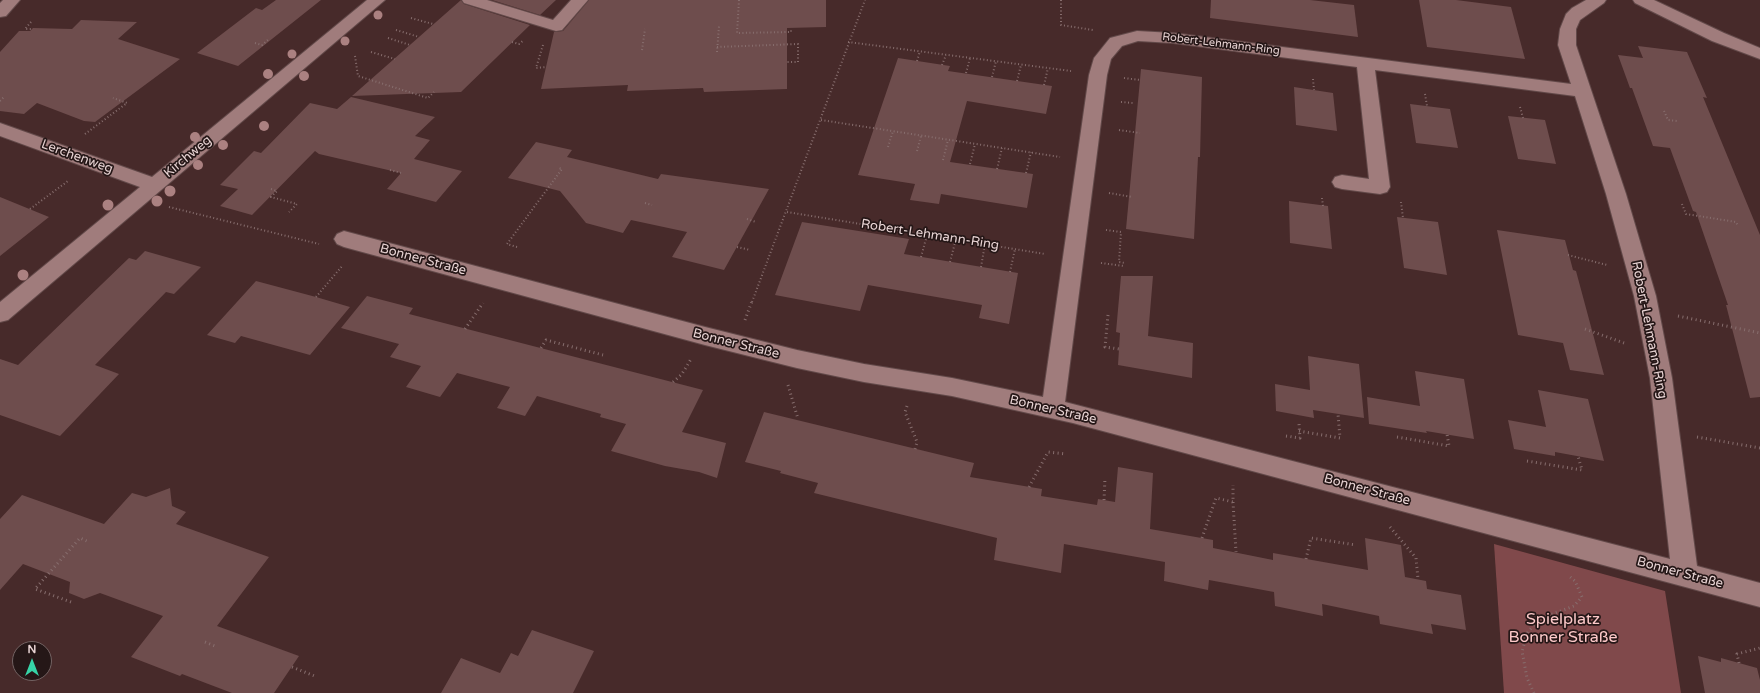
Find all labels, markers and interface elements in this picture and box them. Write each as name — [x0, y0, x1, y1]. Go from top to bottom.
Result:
street label: Robert-Lehmann-Ring — [1162, 30, 1280, 58]
street label: Kirchweg — [161, 133, 215, 181]
street label: Lerchenweg — [39, 137, 115, 177]
street label: Robert-Lehmann-Ring — [860, 216, 1000, 254]
street label: Bonner Straße — [378, 241, 468, 279]
street label: Robert-Lehmann-Ring — [1628, 260, 1670, 400]
street label: Bonner Straße — [691, 326, 781, 362]
street label: Bonner Straße — [1008, 392, 1098, 428]
street label: Bonner Straße — [1322, 471, 1412, 509]
street label: Bonner Straße — [1635, 554, 1725, 592]
park label: Spielplatz Bonner Straße — [1508, 610, 1618, 648]
north arrow — [12, 641, 52, 681]
text: N — [28, 643, 36, 656]

